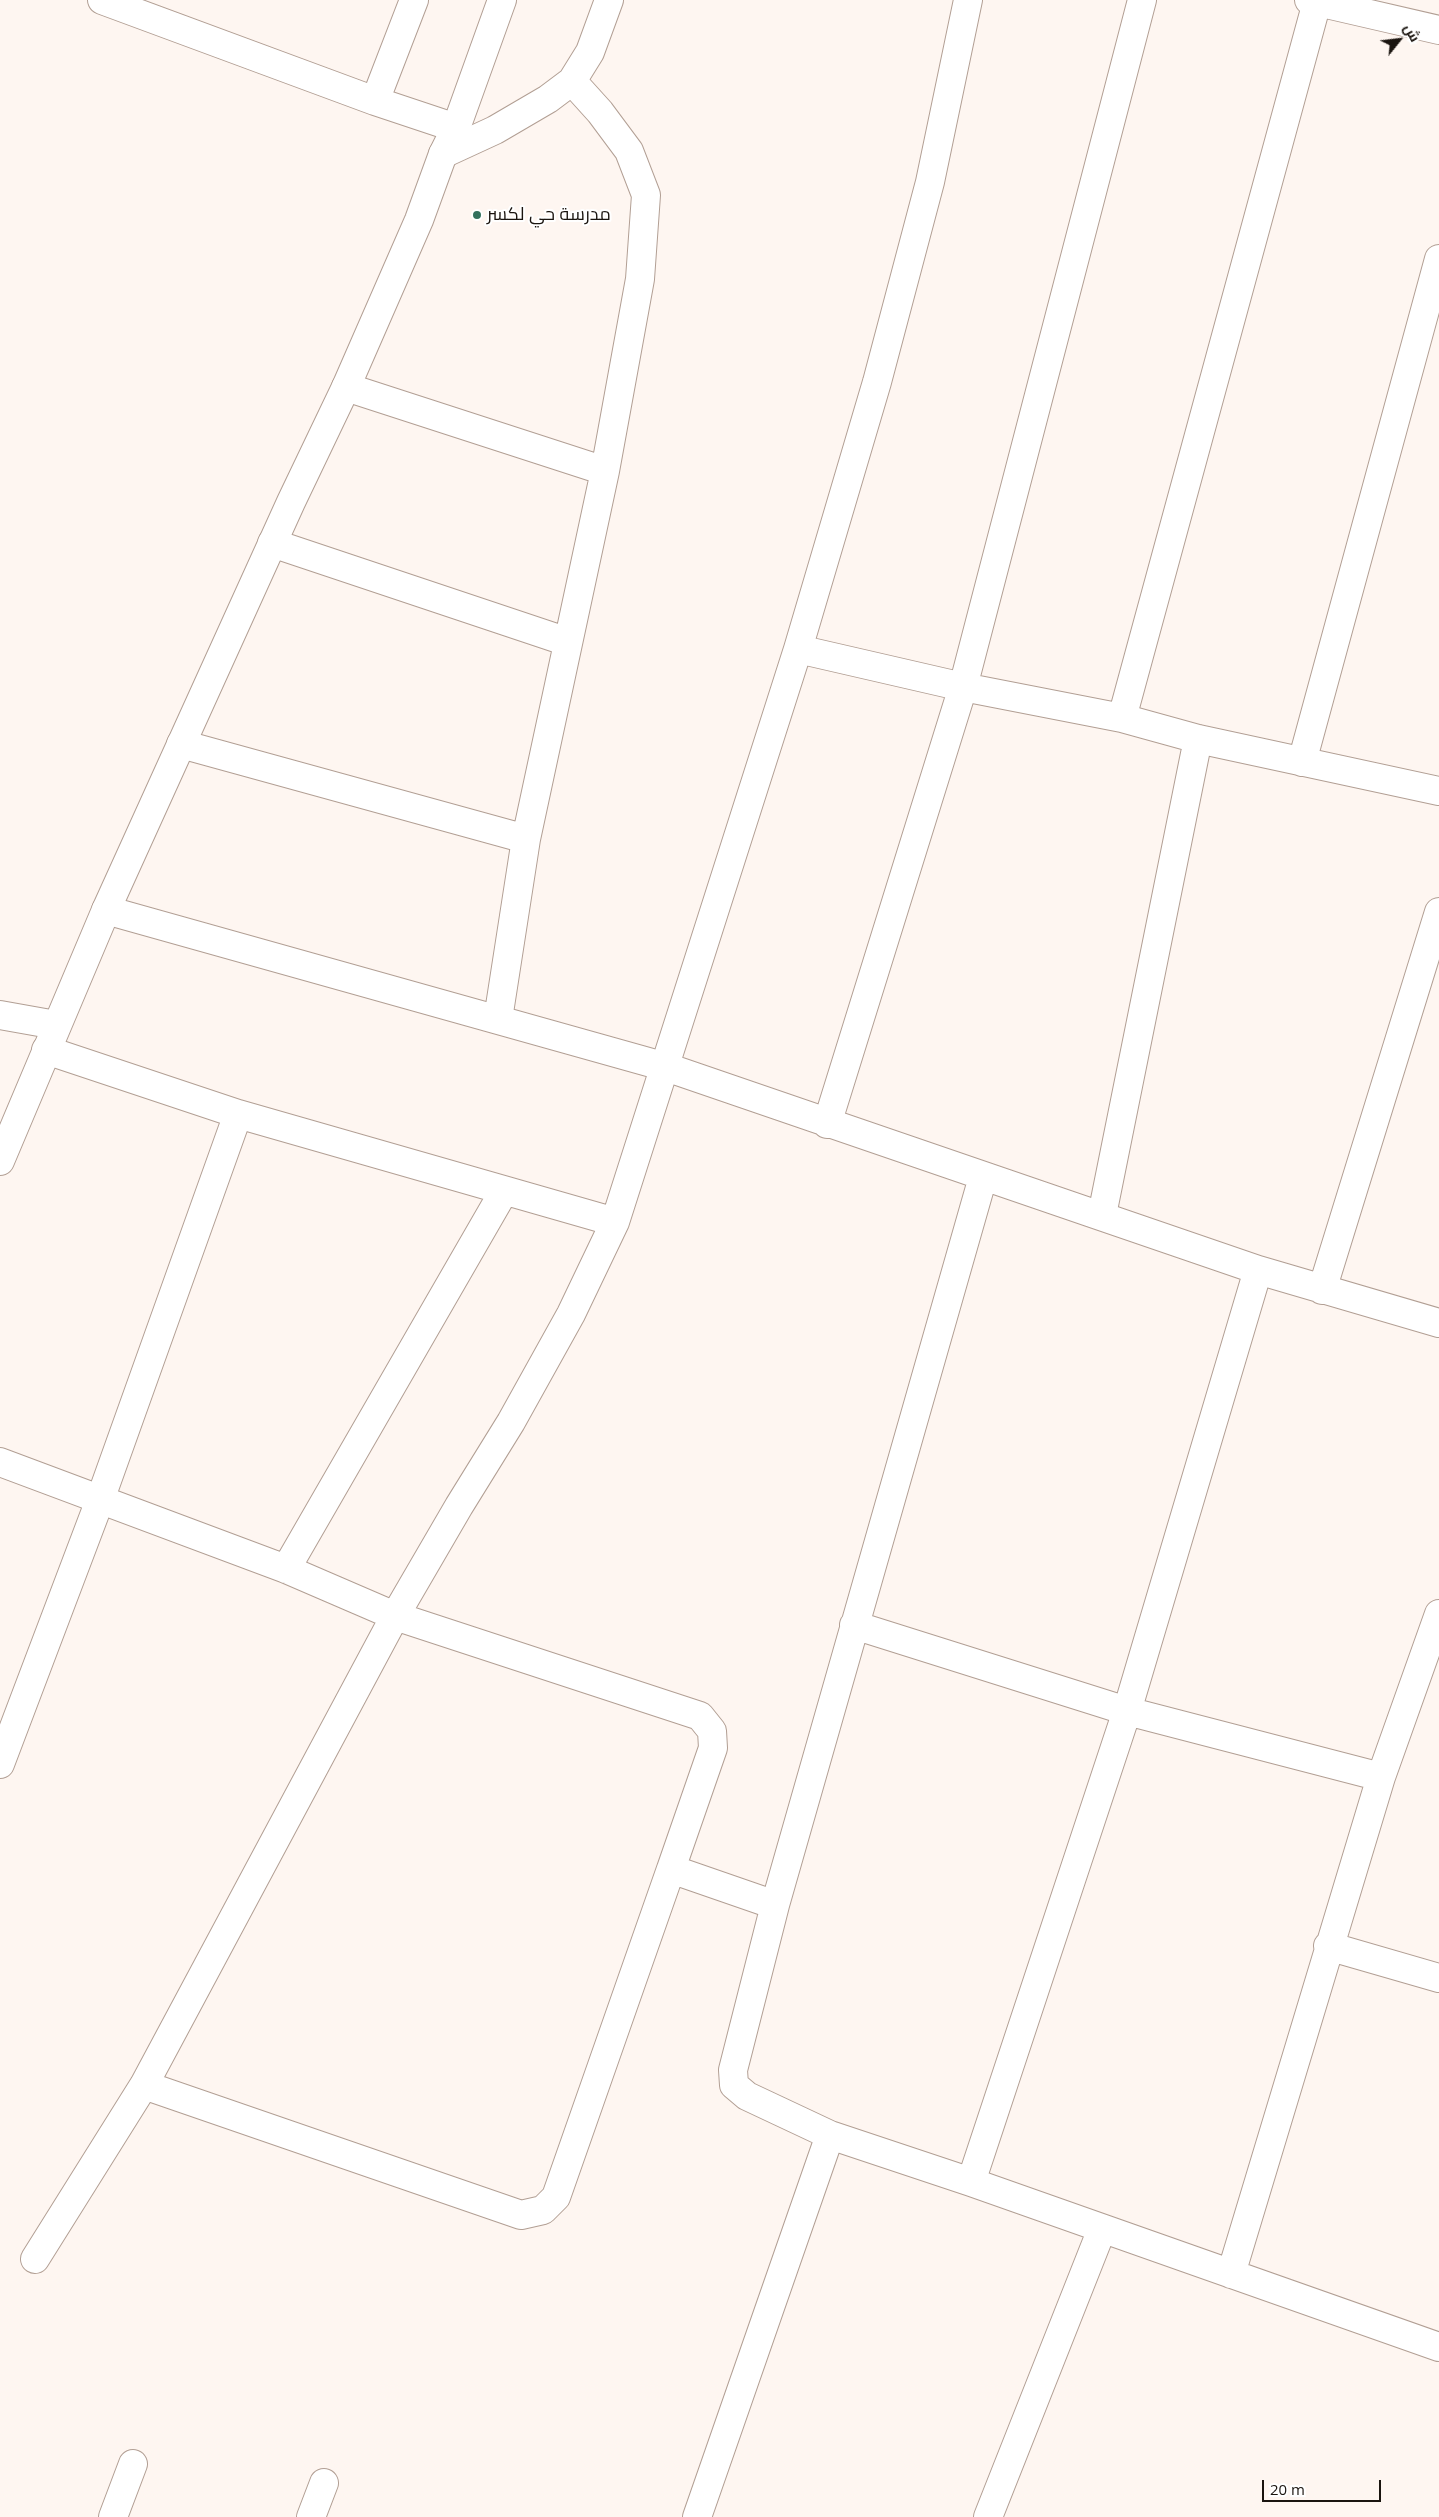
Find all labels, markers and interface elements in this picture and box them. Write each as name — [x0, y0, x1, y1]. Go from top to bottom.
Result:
north arrow — [1374, 15, 1424, 65]
text: ش — [1400, 20, 1425, 45]
place label: مدرسة حي لكسر — [487, 204, 611, 226]
marker: مدرسة حي لكسر — [471, 209, 483, 221]
scale bar — [1264, 2470, 1383, 2502]
text: 20 m — [1270, 2479, 1305, 2499]

